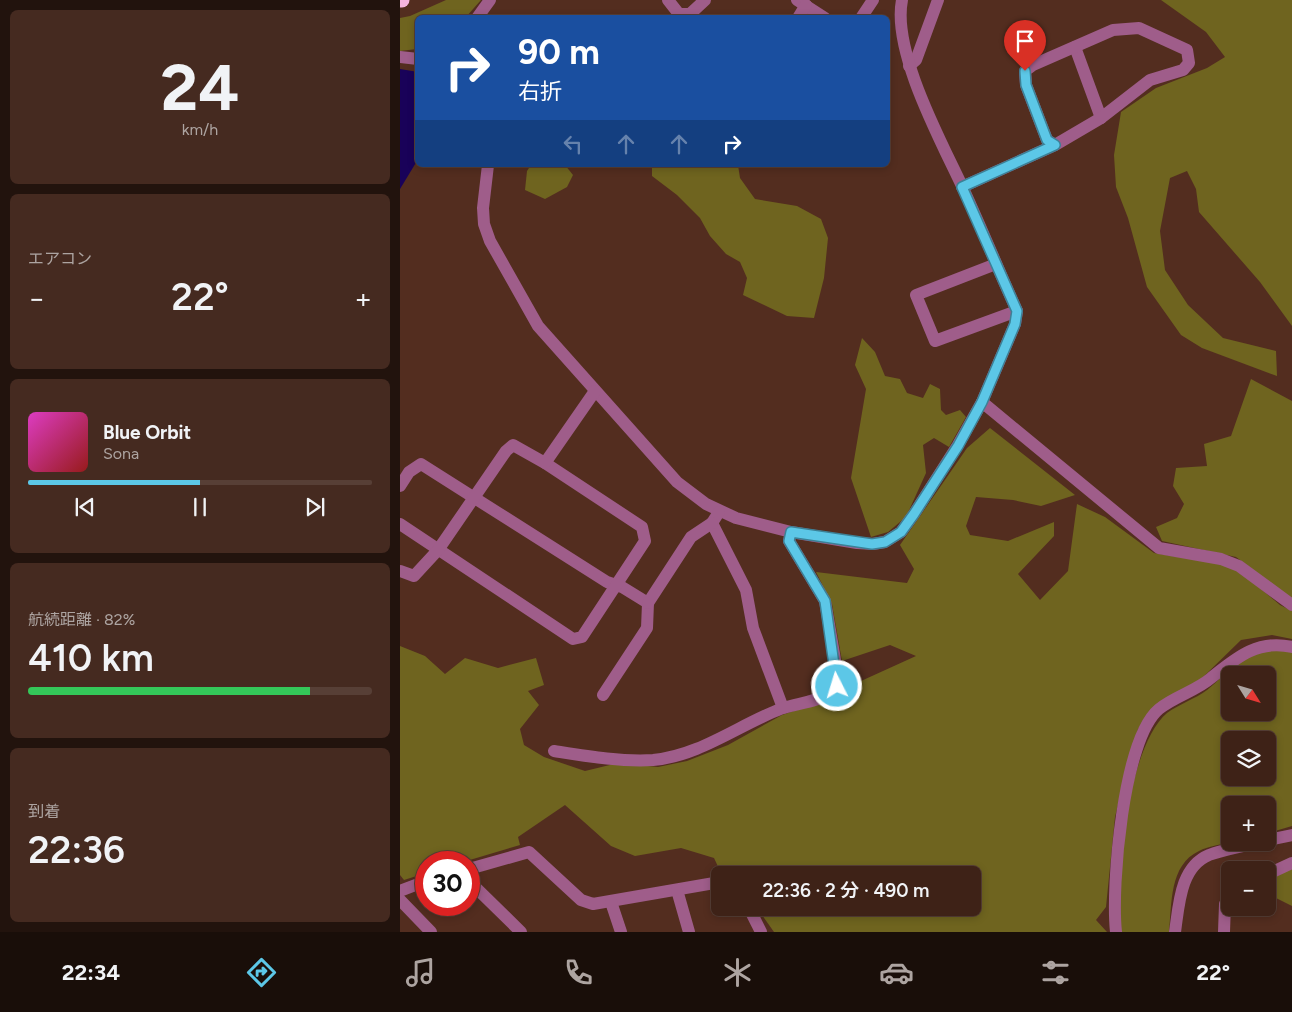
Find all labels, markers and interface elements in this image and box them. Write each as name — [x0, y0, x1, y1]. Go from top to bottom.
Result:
pin — [1004, 20, 1046, 71]
icon: arrive — [1011, 27, 1039, 55]
text: 90 m — [518, 31, 600, 73]
icon: right — [435, 35, 500, 100]
text: 24 — [161, 48, 239, 126]
text: 右折 — [518, 78, 562, 105]
text: km/h — [182, 120, 218, 139]
icon: left — [559, 130, 587, 158]
icon: ahead — [612, 130, 640, 158]
icon: ahead — [665, 130, 693, 158]
icon: right — [718, 130, 746, 158]
text: エアコン — [28, 249, 92, 268]
text: 22° — [171, 274, 229, 320]
text: − — [28, 281, 45, 315]
text: + — [355, 281, 372, 315]
text: Blue Orbit — [103, 421, 191, 444]
text: Sona — [103, 444, 139, 463]
icon: previous — [71, 493, 99, 521]
icon: pause — [186, 493, 214, 521]
icon: next — [301, 493, 329, 521]
text: 航続距離 · 82% — [28, 610, 135, 629]
text: 410 km — [28, 635, 154, 681]
position arrow — [810, 659, 862, 711]
north arrow — [1221, 666, 1276, 721]
map controls — [1221, 666, 1276, 916]
button: layers — [1221, 731, 1276, 786]
button: + — [1221, 796, 1276, 851]
text: 到着 — [28, 802, 60, 821]
text: 22:36 — [28, 827, 125, 873]
speed limit sign: 30 — [415, 851, 480, 916]
button: − — [1221, 861, 1276, 916]
text: 22:36 · 2 分 · 490 m — [762, 879, 930, 902]
icon: directions — [244, 955, 279, 990]
icon: music — [403, 955, 438, 990]
icon: phone — [561, 955, 596, 990]
icon: climate — [720, 955, 755, 990]
icon: car — [879, 955, 914, 990]
icon: filters — [1038, 955, 1073, 990]
text: 22:34 — [62, 959, 120, 986]
text: 22° — [1196, 959, 1230, 986]

